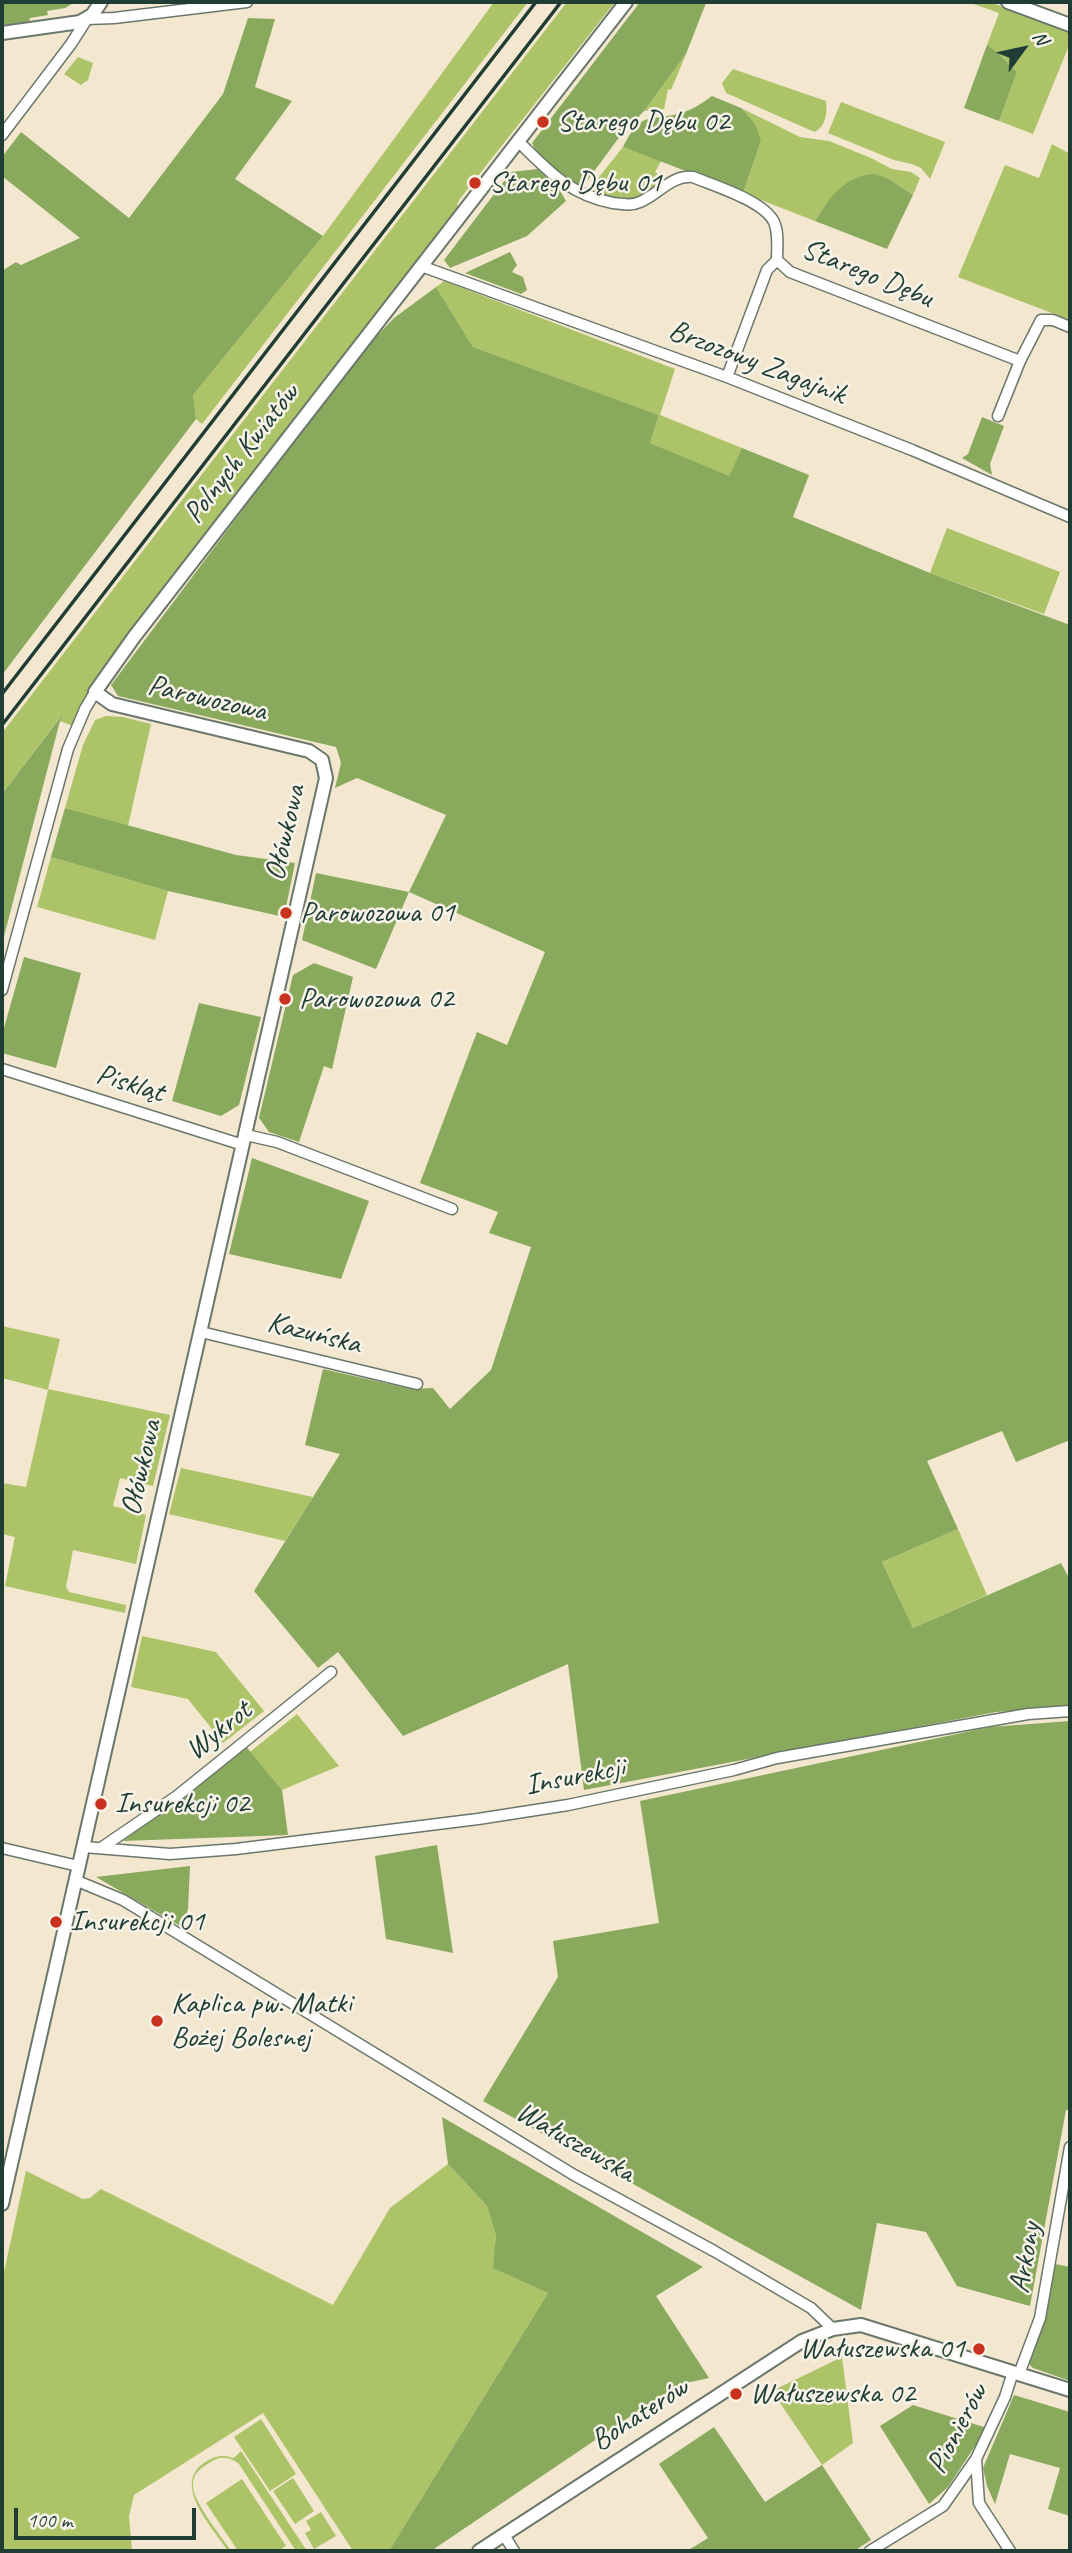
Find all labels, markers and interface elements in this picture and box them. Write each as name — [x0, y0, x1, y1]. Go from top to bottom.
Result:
north arrow — [988, 14, 1058, 84]
text: N — [1027, 26, 1054, 49]
place label: Starego Dębu 02 — [557, 104, 729, 140]
marker: Starego Dębu 02 — [535, 114, 551, 130]
place label: Starego Dębu 01 — [489, 165, 661, 201]
marker: Starego Dębu 01 — [467, 175, 483, 191]
street label: Starego Dębu — [796, 231, 938, 317]
street label: Brzozowy Zagajnik — [663, 313, 851, 413]
street label: Polnych Kwiatów — [176, 377, 308, 531]
street label: Parowozowa — [144, 668, 270, 730]
street label: Ołówkowa — [258, 782, 314, 884]
place label: Parowozowa 01 — [300, 895, 455, 931]
marker: Parowozowa 01 — [278, 905, 294, 921]
place label: Parowozowa 02 — [299, 981, 454, 1017]
marker: Parowozowa 02 — [277, 991, 293, 1007]
street label: Piskląt — [92, 1057, 168, 1111]
street label: Kazuńska — [263, 1305, 365, 1363]
street label: Ołówkowa — [114, 1417, 170, 1519]
street label: Wykrot — [179, 1694, 259, 1768]
street label: Insurekcji — [522, 1750, 628, 1804]
place label: Insurekcji 02 — [115, 1786, 250, 1822]
marker: Insurekcji 02 — [93, 1796, 109, 1812]
place label: Insurekcji 01 — [70, 1904, 205, 1940]
marker: Insurekcji 01 — [48, 1914, 64, 1930]
place label: Kaplica pw. Matki Bożej Bolesnej — [171, 1986, 352, 2056]
marker: Kaplica pw. Matki Bożej Bolesnej — [149, 2013, 165, 2029]
street label: Wałuszewska — [509, 2095, 641, 2191]
street label: Arkony — [1002, 2220, 1050, 2296]
place label: Wałuszewska 01 — [800, 2331, 965, 2367]
marker: Wałuszewska 01 — [971, 2341, 987, 2357]
street label: Bohaterów — [585, 2370, 695, 2460]
place label: Wałuszewska 02 — [750, 2376, 915, 2412]
street label: Pionierów — [920, 2378, 996, 2480]
marker: Wałuszewska 02 — [728, 2386, 744, 2402]
scale bar — [18, 2494, 200, 2538]
text: 100 m — [27, 2507, 72, 2533]

